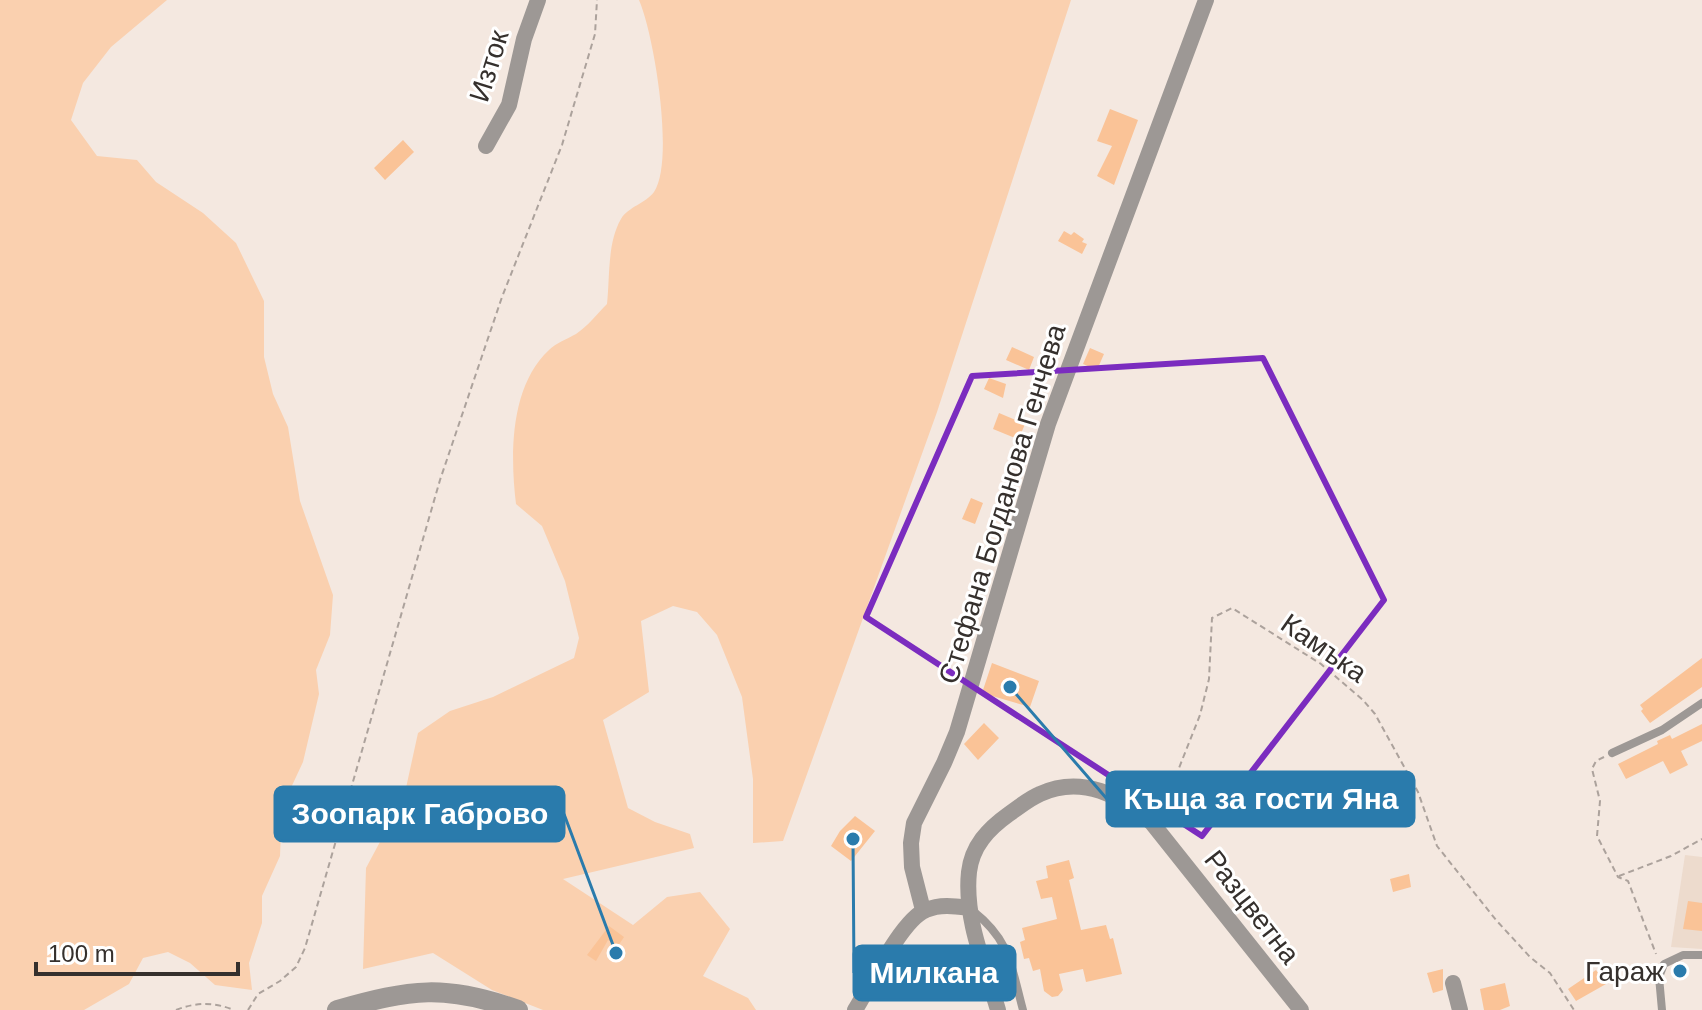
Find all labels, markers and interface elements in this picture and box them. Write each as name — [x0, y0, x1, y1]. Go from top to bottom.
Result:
street label: Изток — [463, 26, 515, 106]
street label: Стефана Богданова Генчева — [932, 320, 1072, 687]
street label: Камъка — [1275, 607, 1373, 689]
callout: Къща за гости Яна — [1107, 772, 1414, 826]
text: Къща за гости Яна — [1124, 782, 1399, 815]
callout: Зоопарк Габрово — [275, 787, 564, 841]
text: Зоопарк Габрово — [292, 797, 548, 830]
street label: Разцветна — [1198, 844, 1306, 970]
scale bar — [36, 926, 238, 976]
text: 100 m — [48, 940, 115, 967]
callout: Милкана — [854, 946, 1015, 1000]
text: Милкана — [870, 956, 999, 989]
place label: Гараж — [1585, 956, 1664, 987]
marker: Гараж — [1671, 962, 1689, 980]

